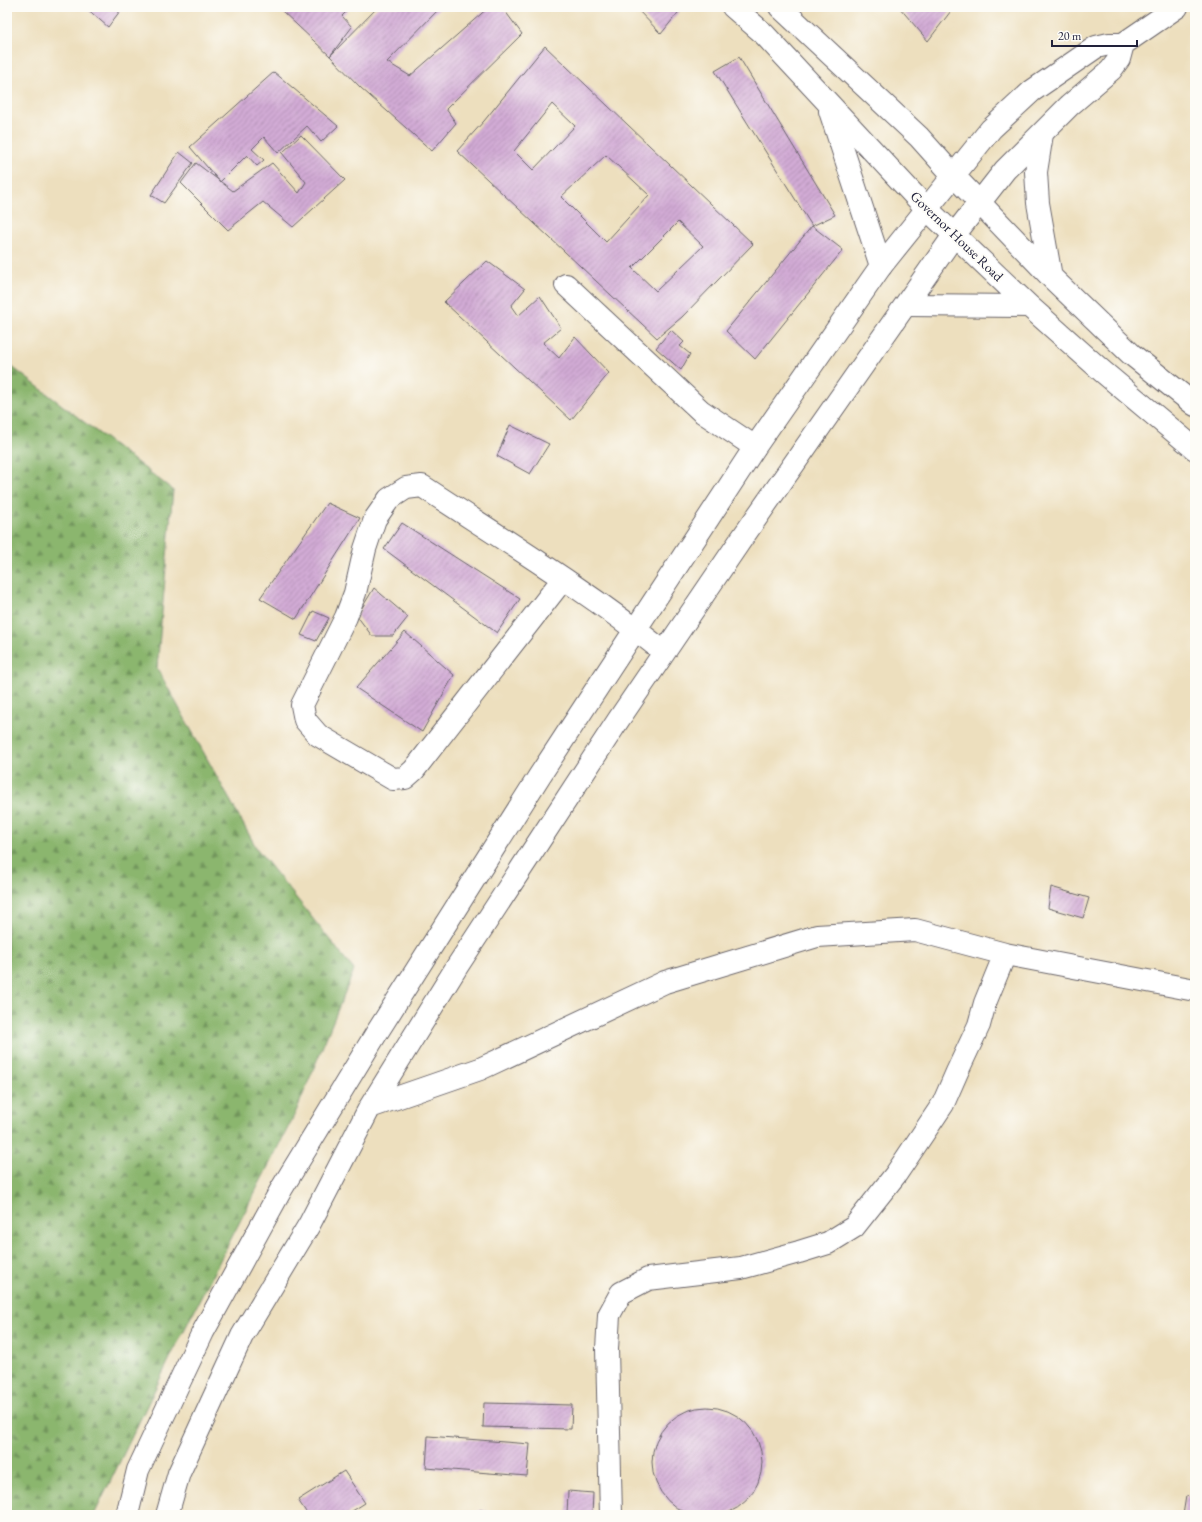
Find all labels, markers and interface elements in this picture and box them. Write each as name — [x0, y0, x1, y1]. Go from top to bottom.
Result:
scale bar — [1052, 22, 1137, 48]
text: 20 m — [1058, 28, 1082, 44]
street label: Governor House Road — [907, 187, 1008, 286]

